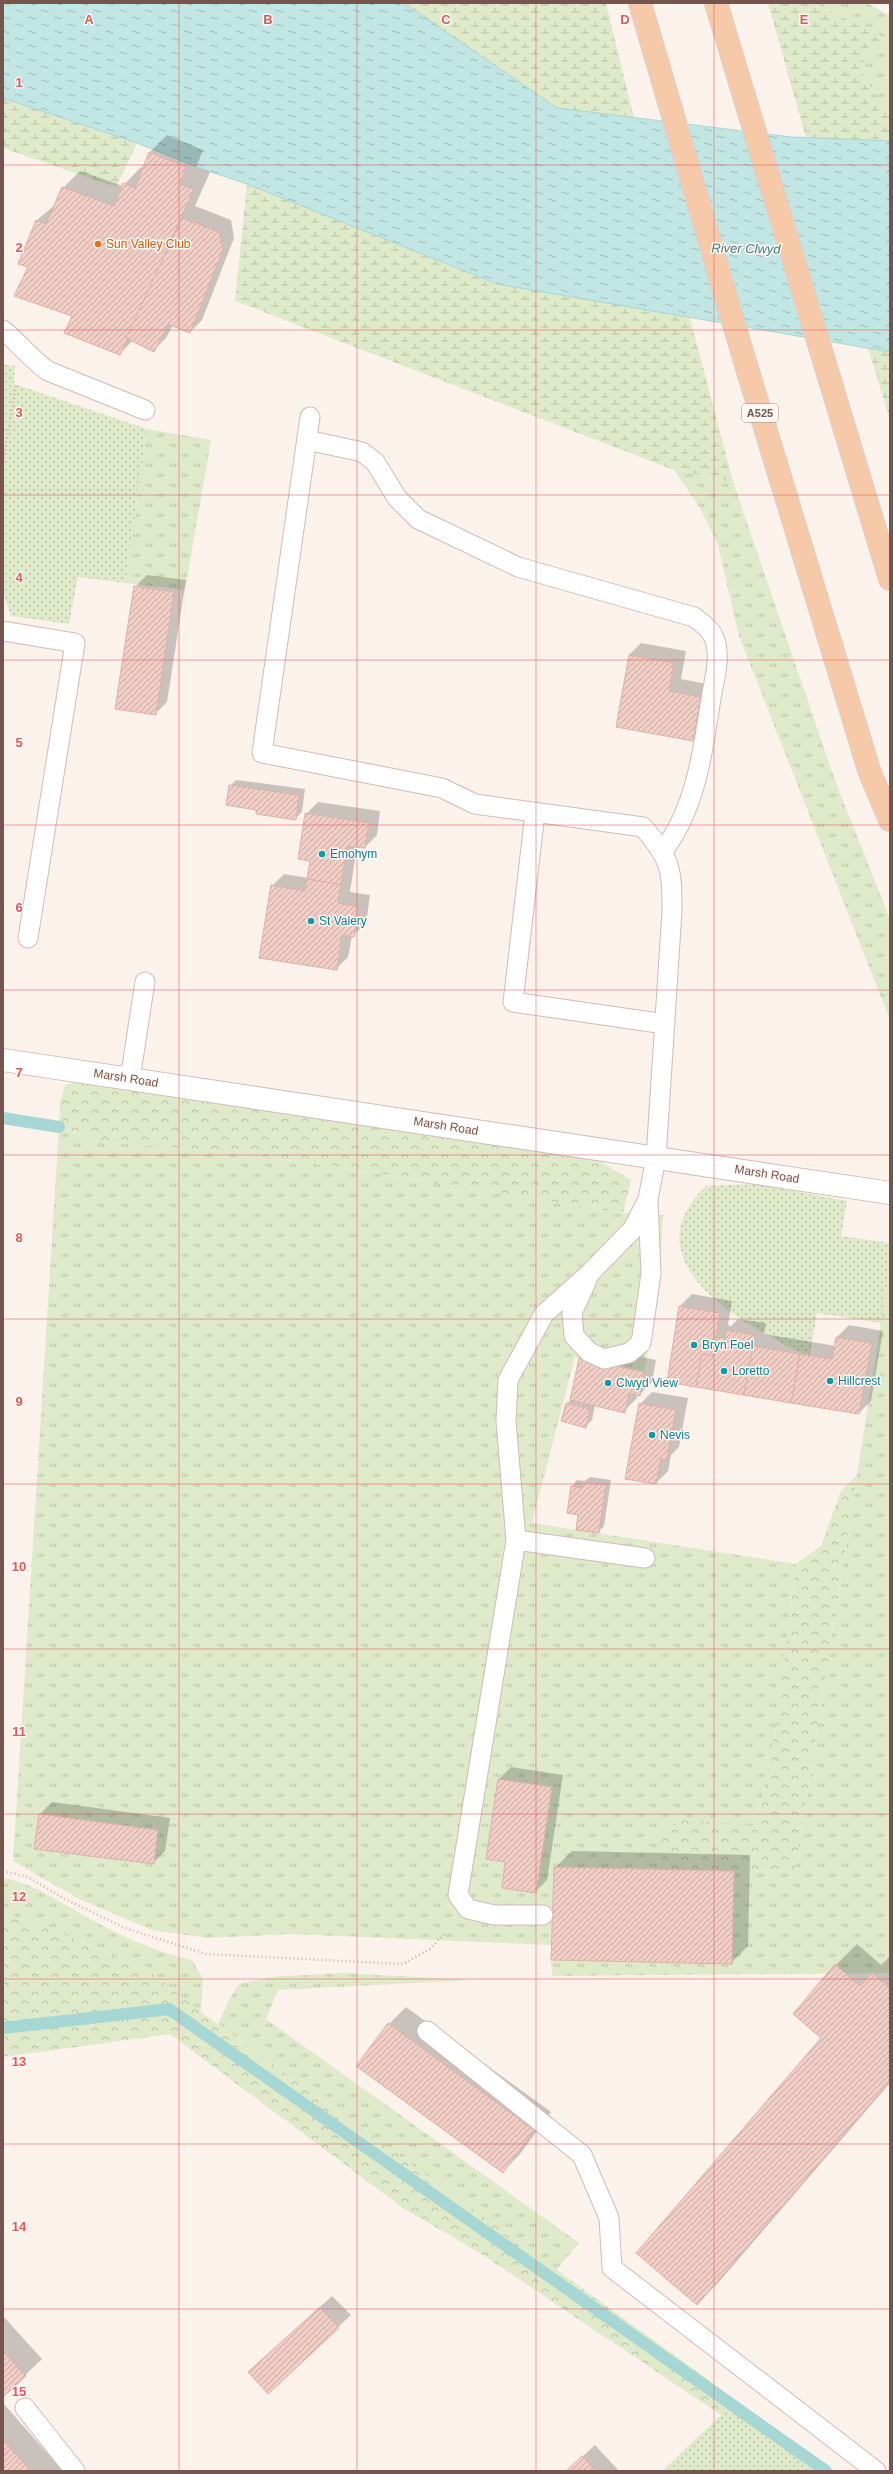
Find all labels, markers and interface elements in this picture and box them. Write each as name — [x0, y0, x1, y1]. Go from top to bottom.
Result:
text: A — [84, 12, 94, 27]
text: B — [263, 12, 273, 27]
text: C — [441, 12, 451, 27]
text: D — [620, 12, 630, 27]
text: E — [800, 12, 809, 27]
text: 1 — [15, 75, 23, 90]
place label: Sun Valley Club — [106, 237, 191, 251]
marker: Sun Valley Club — [93, 239, 103, 249]
text: 2 — [15, 240, 23, 255]
water label: River Clwyd — [711, 240, 782, 257]
road number: A525 — [742, 404, 778, 422]
text: 3 — [15, 405, 23, 420]
text: 4 — [15, 570, 23, 585]
text: 5 — [15, 735, 23, 750]
place label: Emohym — [330, 847, 377, 861]
marker: Emohym — [317, 849, 327, 859]
text: 6 — [15, 900, 23, 915]
place label: St Valery — [319, 914, 367, 928]
marker: St Valery — [306, 916, 316, 926]
text: 7 — [15, 1065, 23, 1080]
street label: Marsh Road — [93, 1066, 159, 1090]
street label: Marsh Road — [413, 1114, 479, 1138]
street label: Marsh Road — [734, 1162, 800, 1186]
text: 8 — [15, 1230, 23, 1245]
place label: Bryn Foel — [702, 1338, 753, 1352]
marker: Bryn Foel — [689, 1340, 699, 1350]
place label: Loretto — [732, 1364, 770, 1378]
marker: Loretto — [719, 1366, 729, 1376]
place label: Hillcrest — [838, 1374, 881, 1388]
place label: Clwyd View — [616, 1376, 678, 1390]
marker: Hillcrest — [825, 1376, 835, 1386]
marker: Clwyd View — [603, 1378, 613, 1388]
text: 9 — [15, 1394, 23, 1409]
place label: Nevis — [660, 1428, 690, 1442]
marker: Nevis — [647, 1430, 657, 1440]
text: 10 — [12, 1559, 26, 1574]
text: 11 — [12, 1724, 26, 1739]
text: 12 — [12, 1889, 26, 1904]
text: 13 — [12, 2054, 26, 2069]
text: 14 — [12, 2219, 27, 2234]
text: 15 — [12, 2384, 26, 2399]

